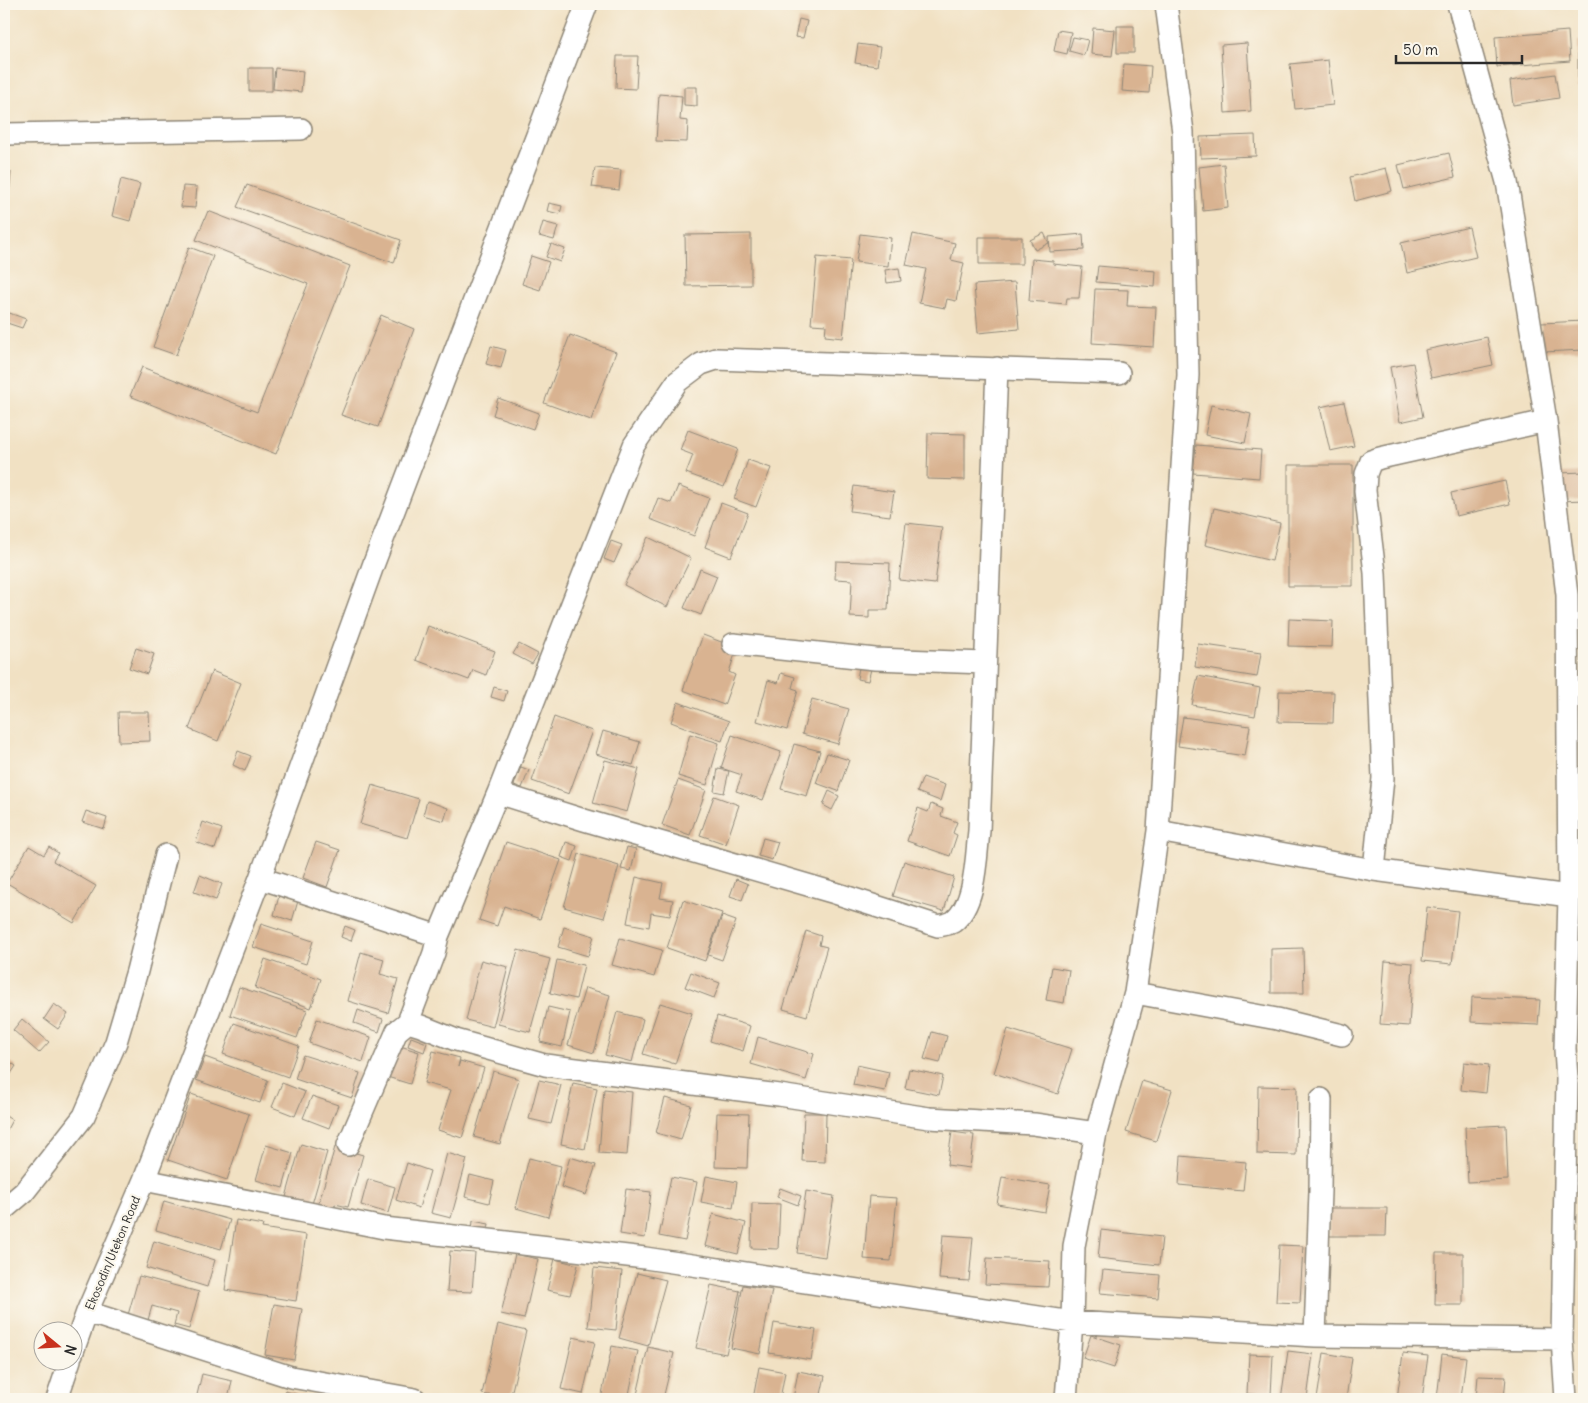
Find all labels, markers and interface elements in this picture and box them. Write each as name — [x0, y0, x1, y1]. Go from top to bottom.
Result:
scale bar — [1396, 32, 1522, 64]
text: 50 m — [1403, 40, 1438, 59]
street label: Ekosodin/Utekon Road — [82, 1194, 143, 1312]
north arrow — [32, 1320, 82, 1370]
text: N — [60, 1343, 80, 1357]

